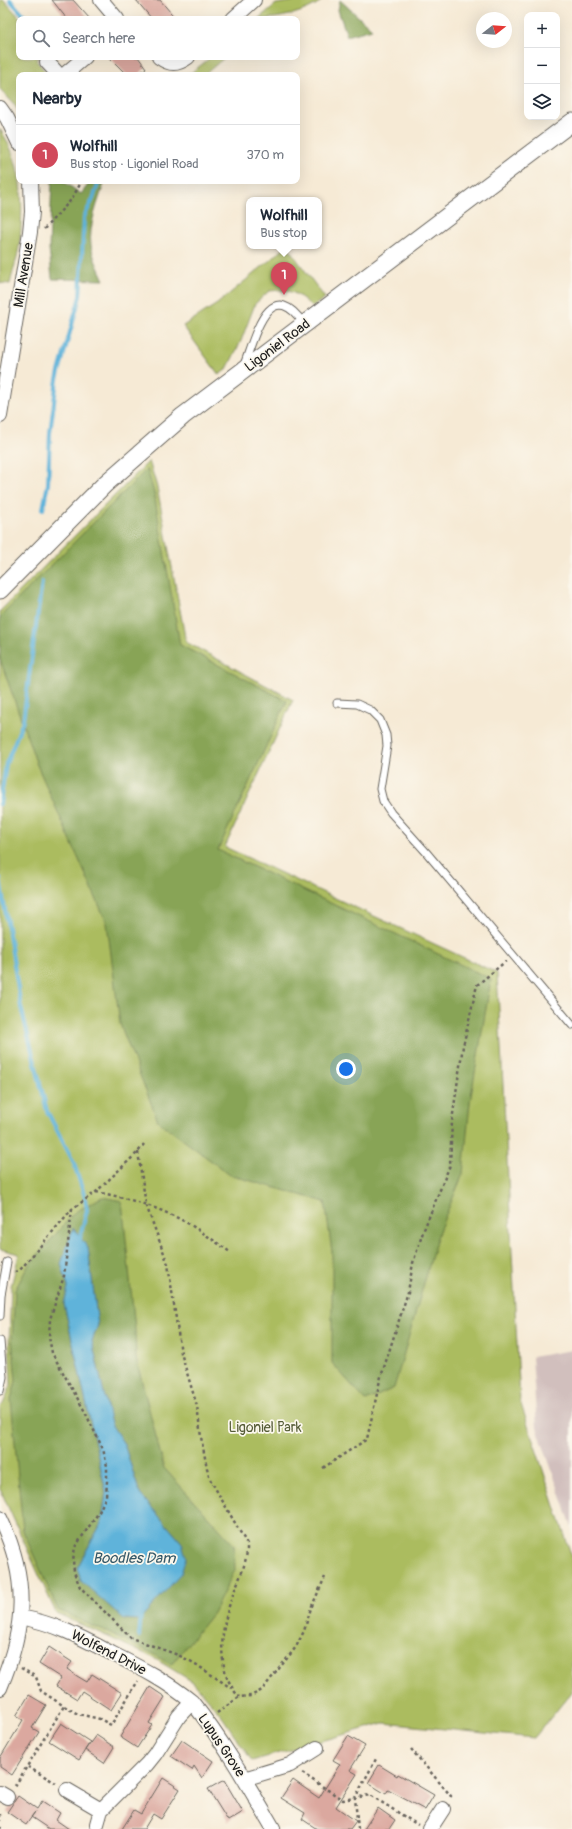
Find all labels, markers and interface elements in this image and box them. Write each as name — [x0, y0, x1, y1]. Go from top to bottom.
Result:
north arrow — [476, 12, 512, 48]
map controls — [524, 12, 560, 120]
button: + — [524, 12, 560, 48]
search box — [16, 16, 300, 60]
icon: search — [30, 27, 52, 49]
text: Search here — [62, 29, 135, 48]
button: − — [524, 48, 560, 84]
button: layers — [524, 84, 560, 120]
text: Nearby — [32, 88, 81, 109]
text: Wolfhill — [70, 137, 118, 156]
text: 1 — [42, 147, 48, 163]
text: 370 m — [247, 147, 284, 163]
text: Bus stop · Ligoniel Road — [70, 156, 199, 172]
popup — [246, 197, 322, 249]
text: Wolfhill — [260, 206, 308, 225]
text: Bus stop — [260, 225, 307, 241]
street label: Mill Avenue — [10, 241, 37, 309]
pin: 1 — [271, 262, 297, 295]
street label: Ligoniel Road — [241, 315, 313, 376]
your location — [336, 1059, 356, 1079]
park label: Ligoniel Park — [228, 1419, 302, 1436]
water label: Boodles Dam — [93, 1549, 177, 1568]
street label: Wolfend Drive — [68, 1626, 149, 1679]
street label: Lupus Grove — [194, 1710, 249, 1780]

